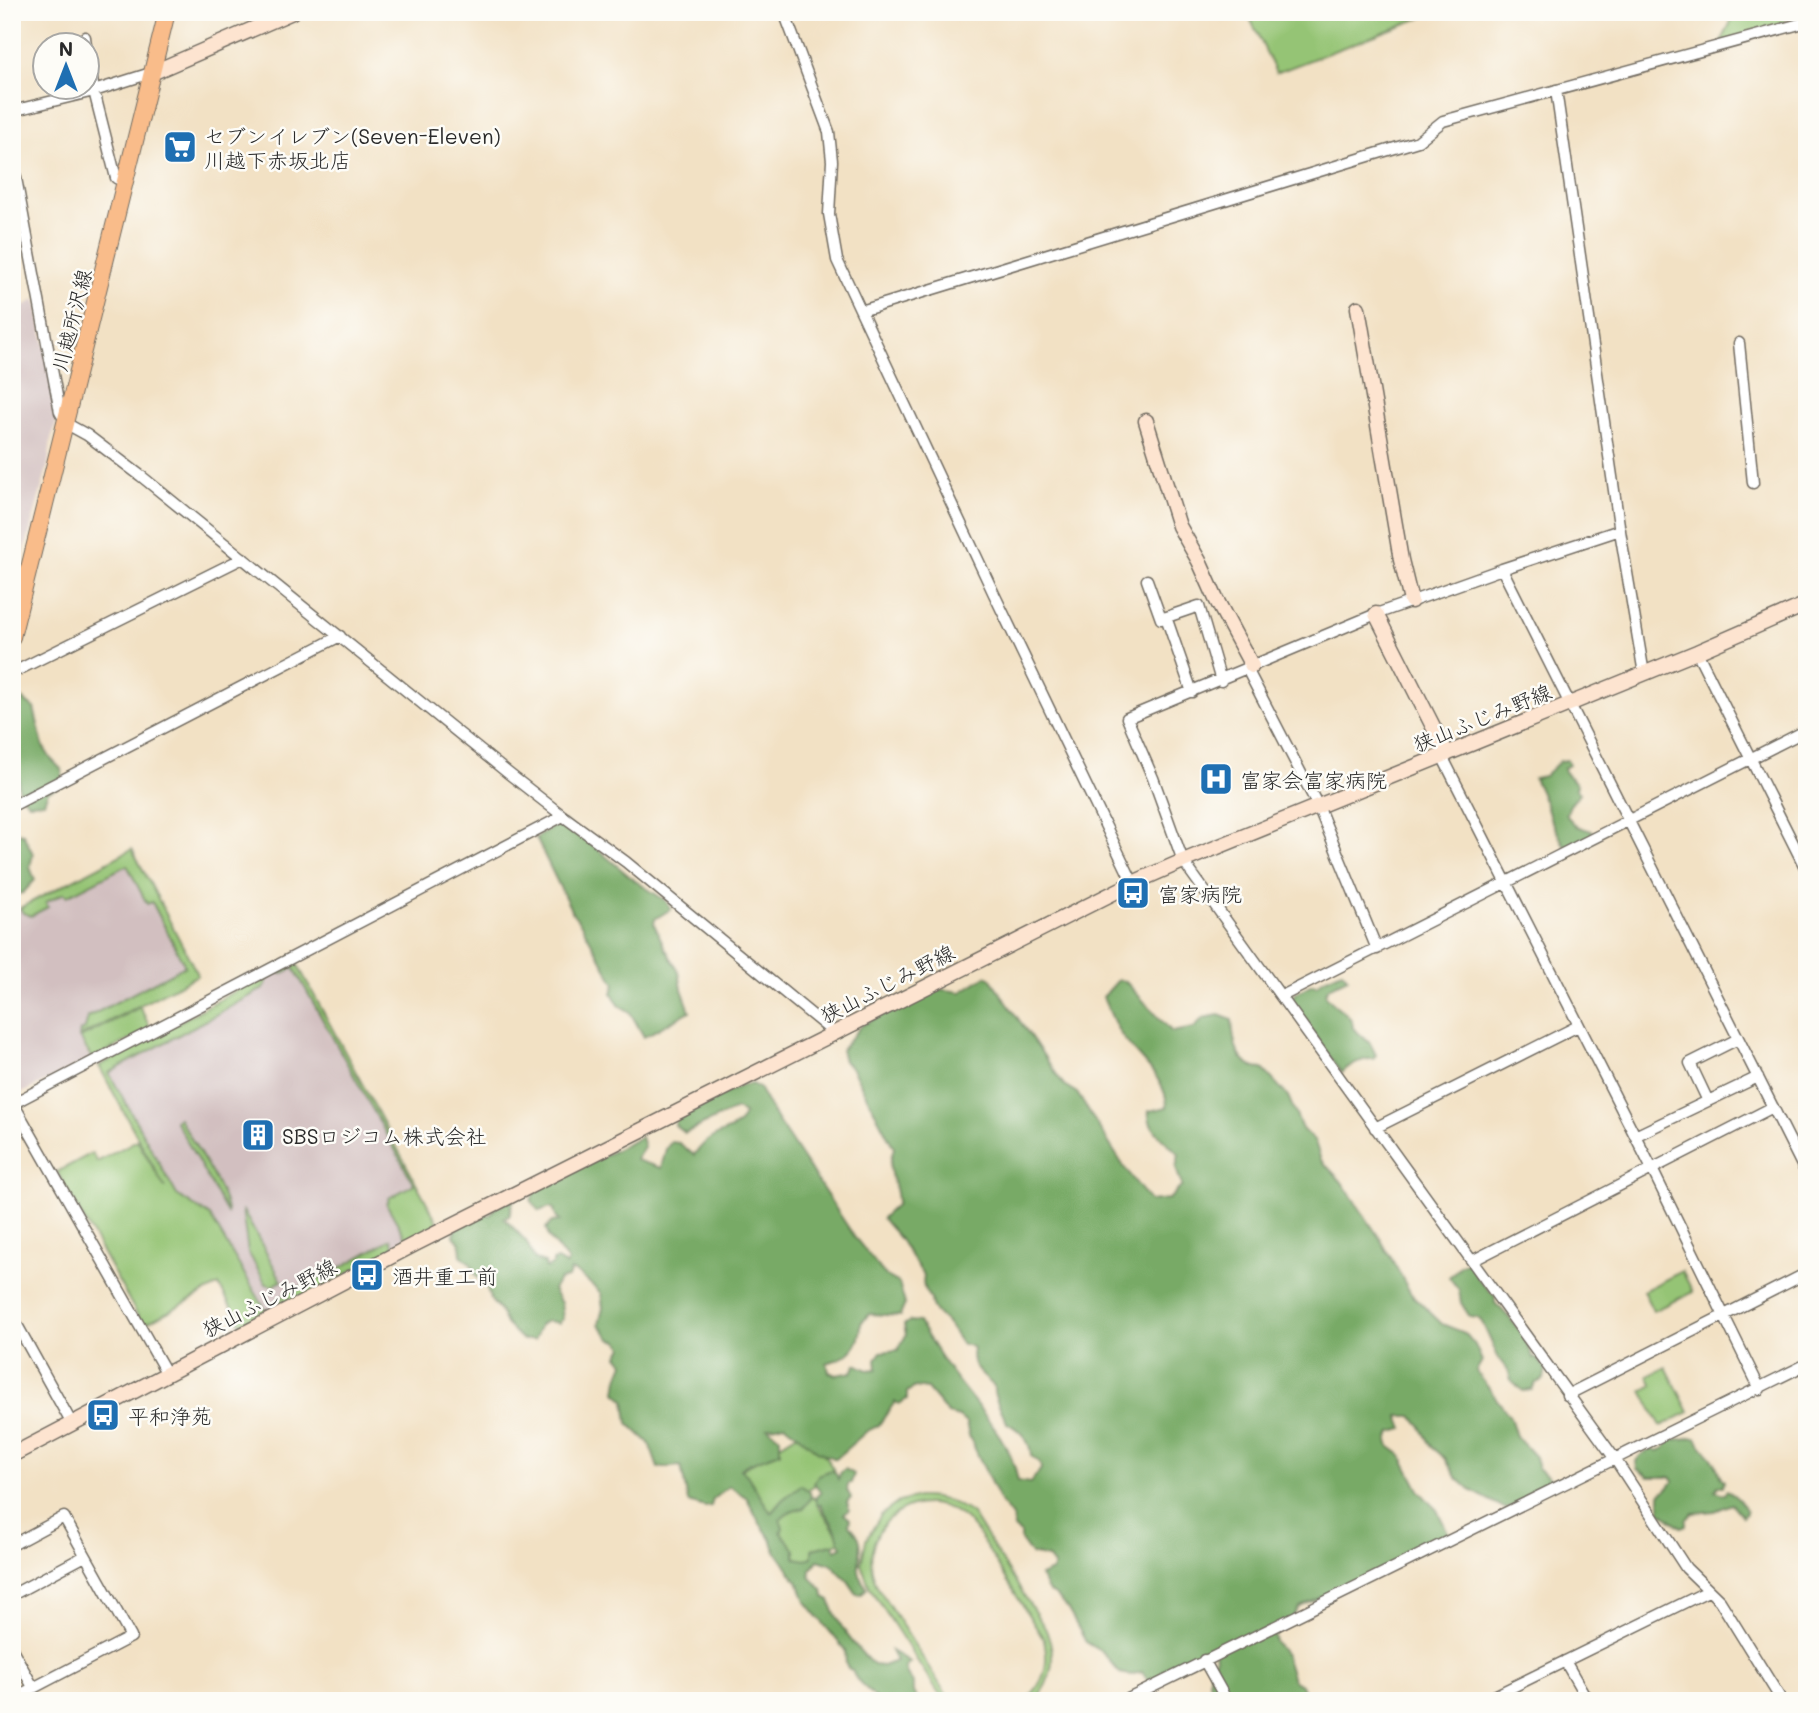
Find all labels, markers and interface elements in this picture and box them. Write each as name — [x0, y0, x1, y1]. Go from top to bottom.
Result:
north arrow — [32, 32, 102, 102]
text: N — [59, 36, 73, 61]
place label: セブンイレブン(Seven-Eleven) 川越下赤坂北店 — [204, 122, 501, 173]
supermarket icon: セブンイレブン(Seven-Eleven) 川越下赤坂北店 — [161, 128, 199, 166]
street label: 川越所沢線 — [45, 266, 97, 374]
street label: 狭山ふじみ野線 — [1409, 677, 1555, 757]
hospital icon: 富家会富家病院 — [1197, 760, 1235, 798]
place label: 富家会富家病院 — [1240, 766, 1387, 793]
bus stop icon: 富家病院 — [1114, 874, 1152, 912]
place label: 富家病院 — [1158, 880, 1242, 907]
street label: 狭山ふじみ野線 — [815, 938, 959, 1028]
building icon: SBSロジコム株式会社 — [239, 1116, 277, 1154]
place label: SBSロジコム株式会社 — [282, 1122, 487, 1149]
street label: 狭山ふじみ野線 — [197, 1252, 341, 1342]
bus stop icon: 酒井重工前 — [348, 1256, 386, 1294]
place label: 酒井重工前 — [392, 1262, 497, 1289]
bus stop icon: 平和浄苑 — [84, 1396, 122, 1434]
place label: 平和浄苑 — [128, 1402, 212, 1429]

